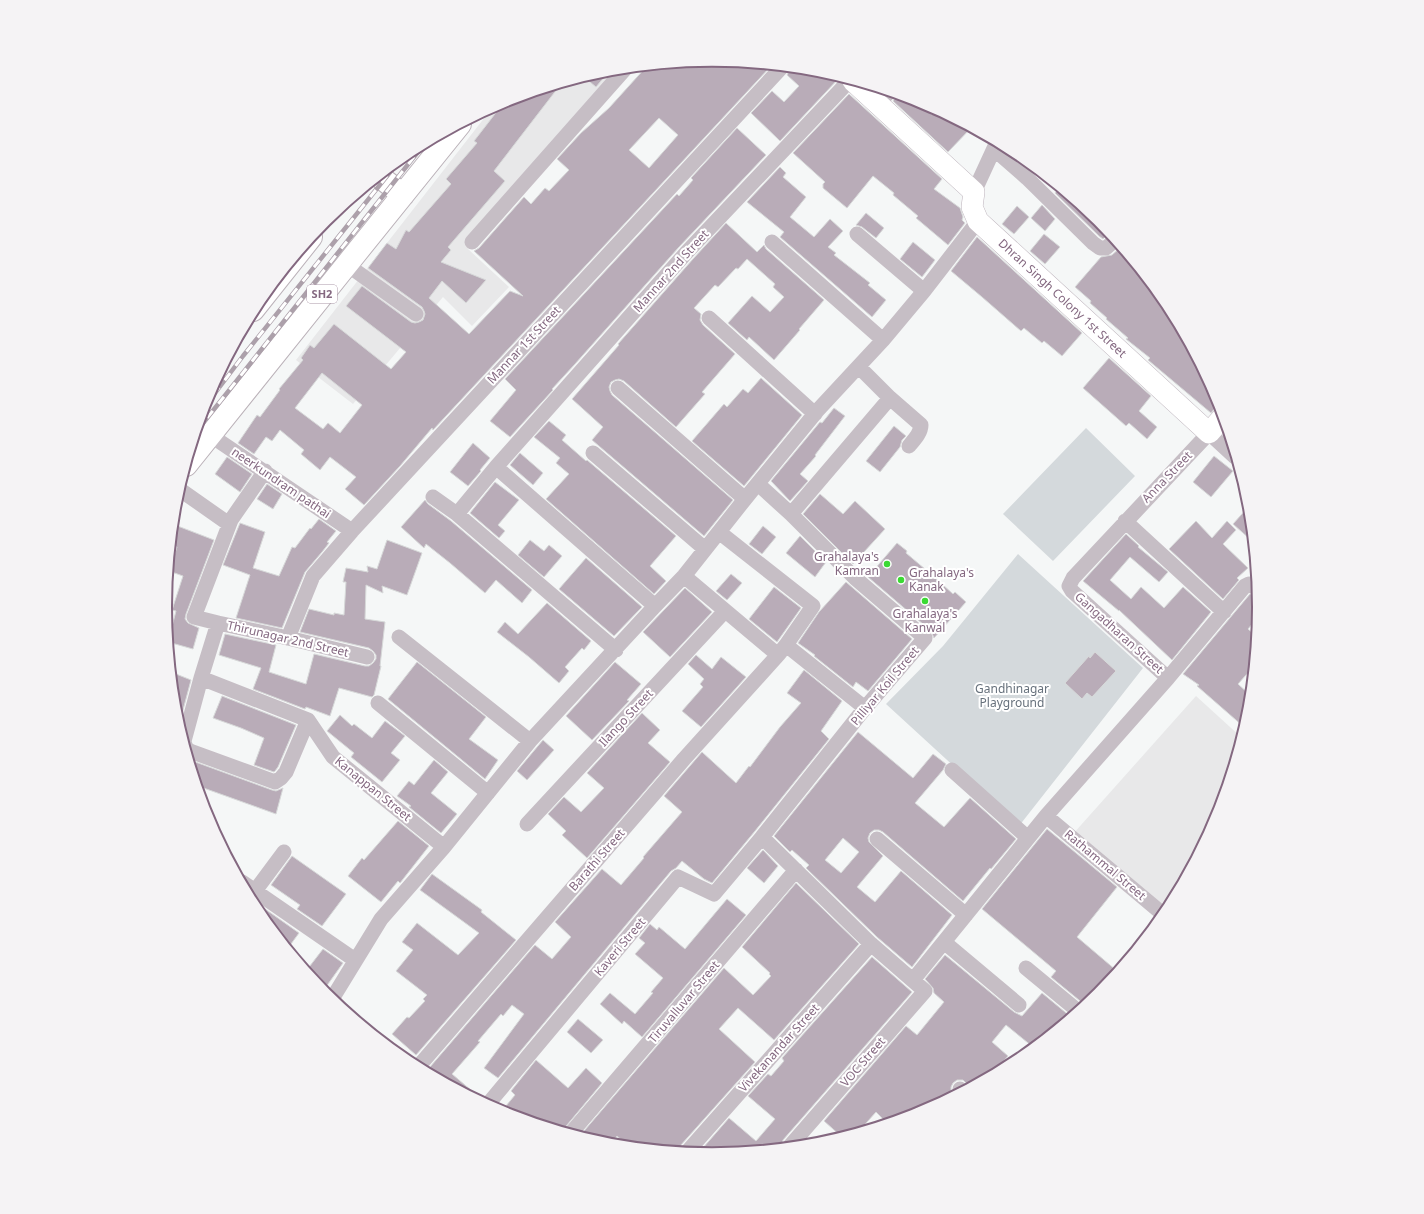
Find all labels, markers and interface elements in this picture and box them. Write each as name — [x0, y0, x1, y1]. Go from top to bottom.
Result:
street label: Mannar 2nd Street — [629, 225, 713, 316]
street label: Dhran Singh Colony 1st Street — [995, 235, 1131, 362]
road number: SH2 — [307, 285, 337, 303]
street label: Mannar 1st Street — [483, 302, 565, 387]
street label: neerkundram pathai — [228, 443, 334, 522]
street label: Anna Street — [1138, 447, 1196, 506]
place label: Grahalaya's Kamran — [814, 548, 879, 579]
marker: Grahalaya's Kamran — [882, 559, 892, 569]
place label: Grahalaya's Kanak — [909, 564, 974, 595]
marker: Grahalaya's Kanak — [896, 575, 906, 585]
street label: Gangadharan Street — [1071, 588, 1168, 678]
marker: Grahalaya's Kanwal — [920, 596, 930, 606]
place label: Grahalaya's Kanwal — [893, 605, 958, 636]
street label: Thirunagar 2nd Street — [226, 616, 351, 661]
street label: Pilliyar Koil Street — [847, 642, 923, 729]
park label: Gandhinagar Playground — [975, 680, 1049, 711]
street label: Ilango Street — [595, 685, 657, 750]
street label: Kanappan Street — [332, 752, 416, 825]
street label: Barathi Street — [565, 824, 629, 894]
street label: Rathammal Street — [1061, 825, 1150, 904]
street label: Kaveri Street — [590, 913, 650, 980]
street label: Tiruvalluvar Street — [644, 956, 724, 1047]
street label: Vivekanandar Street — [734, 999, 823, 1096]
street label: VOC Street — [836, 1033, 889, 1090]

